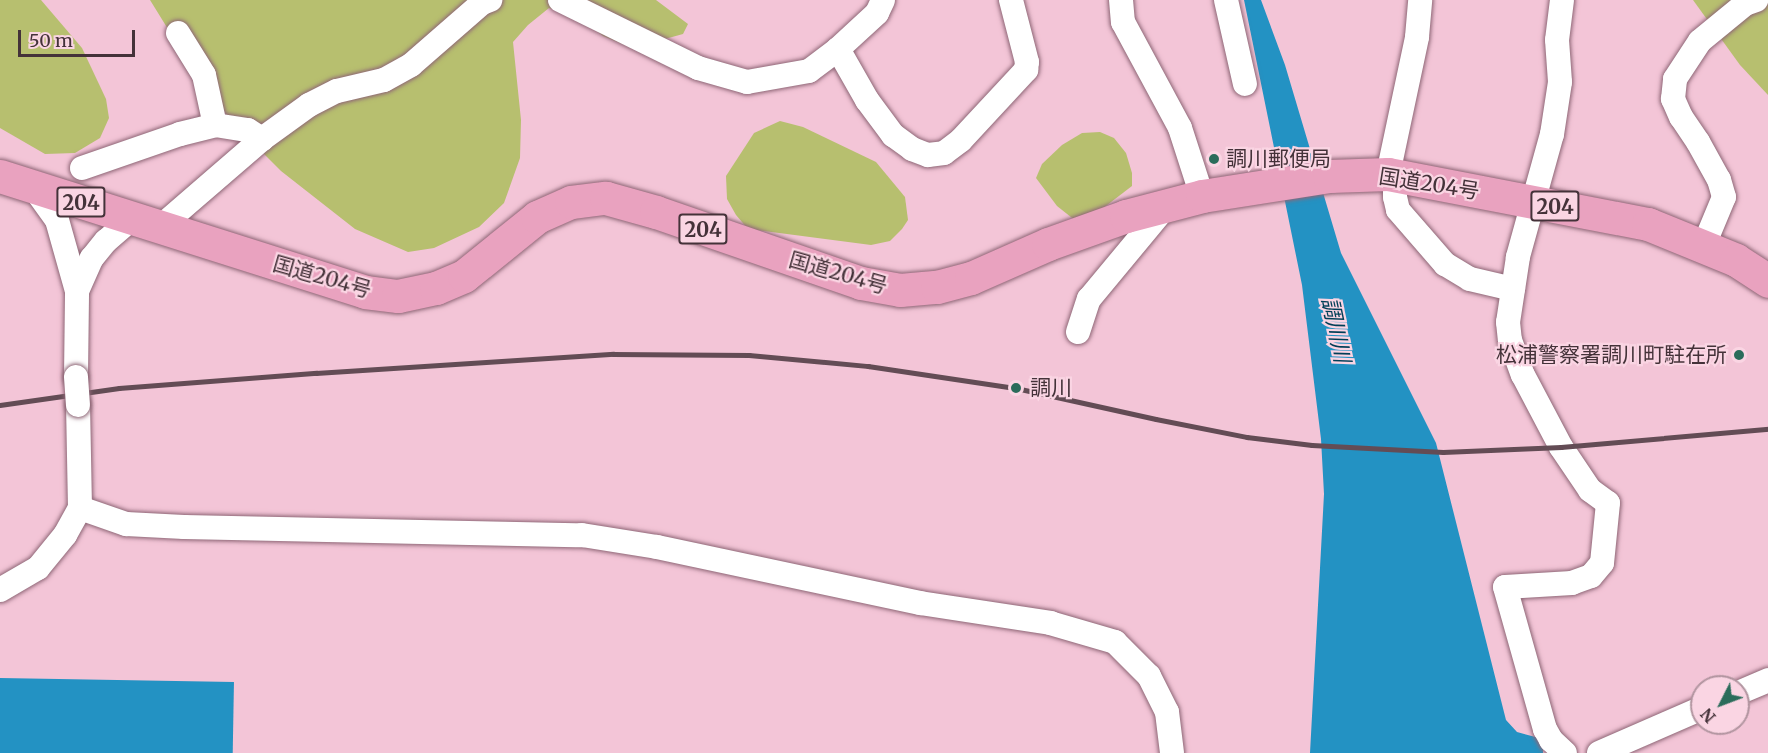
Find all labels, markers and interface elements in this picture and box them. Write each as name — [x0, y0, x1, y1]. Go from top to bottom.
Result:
scale bar — [21, 18, 138, 56]
text: 50 m — [29, 29, 73, 52]
place label: 調川郵便局 — [1226, 146, 1331, 172]
marker: 調川郵便局 — [1207, 152, 1221, 166]
street label: 国道204号 — [1377, 164, 1481, 204]
road number: 204 — [56, 185, 106, 219]
road number: 204 — [1530, 189, 1580, 223]
road number: 204 — [678, 212, 728, 246]
street label: 国道204号 — [786, 247, 890, 299]
street label: 国道204号 — [270, 251, 374, 303]
water label: 調川川 — [1316, 295, 1356, 365]
place label: 松浦警察署調川町駐在所 — [1496, 342, 1727, 368]
marker: 松浦警察署調川町駐在所 — [1732, 348, 1746, 362]
place label: 調川 — [1030, 375, 1072, 401]
marker: 調川 — [1007, 379, 1025, 397]
north arrow — [1690, 675, 1750, 735]
text: N — [1696, 704, 1720, 727]

